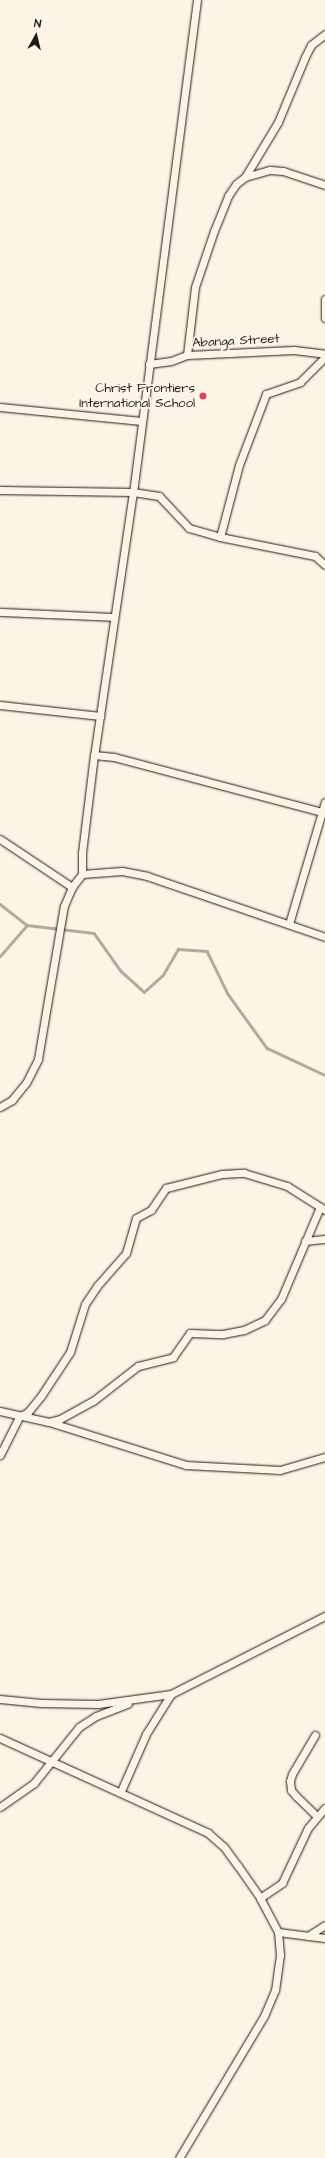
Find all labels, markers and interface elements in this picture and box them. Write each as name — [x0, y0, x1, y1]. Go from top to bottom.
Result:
north arrow — [16, 16, 56, 56]
text: N — [33, 16, 42, 32]
street label: Abanga Street — [192, 331, 280, 351]
place label: Christ Frontiers International School — [79, 381, 195, 412]
marker: Christ Frontiers International School — [198, 391, 208, 401]

